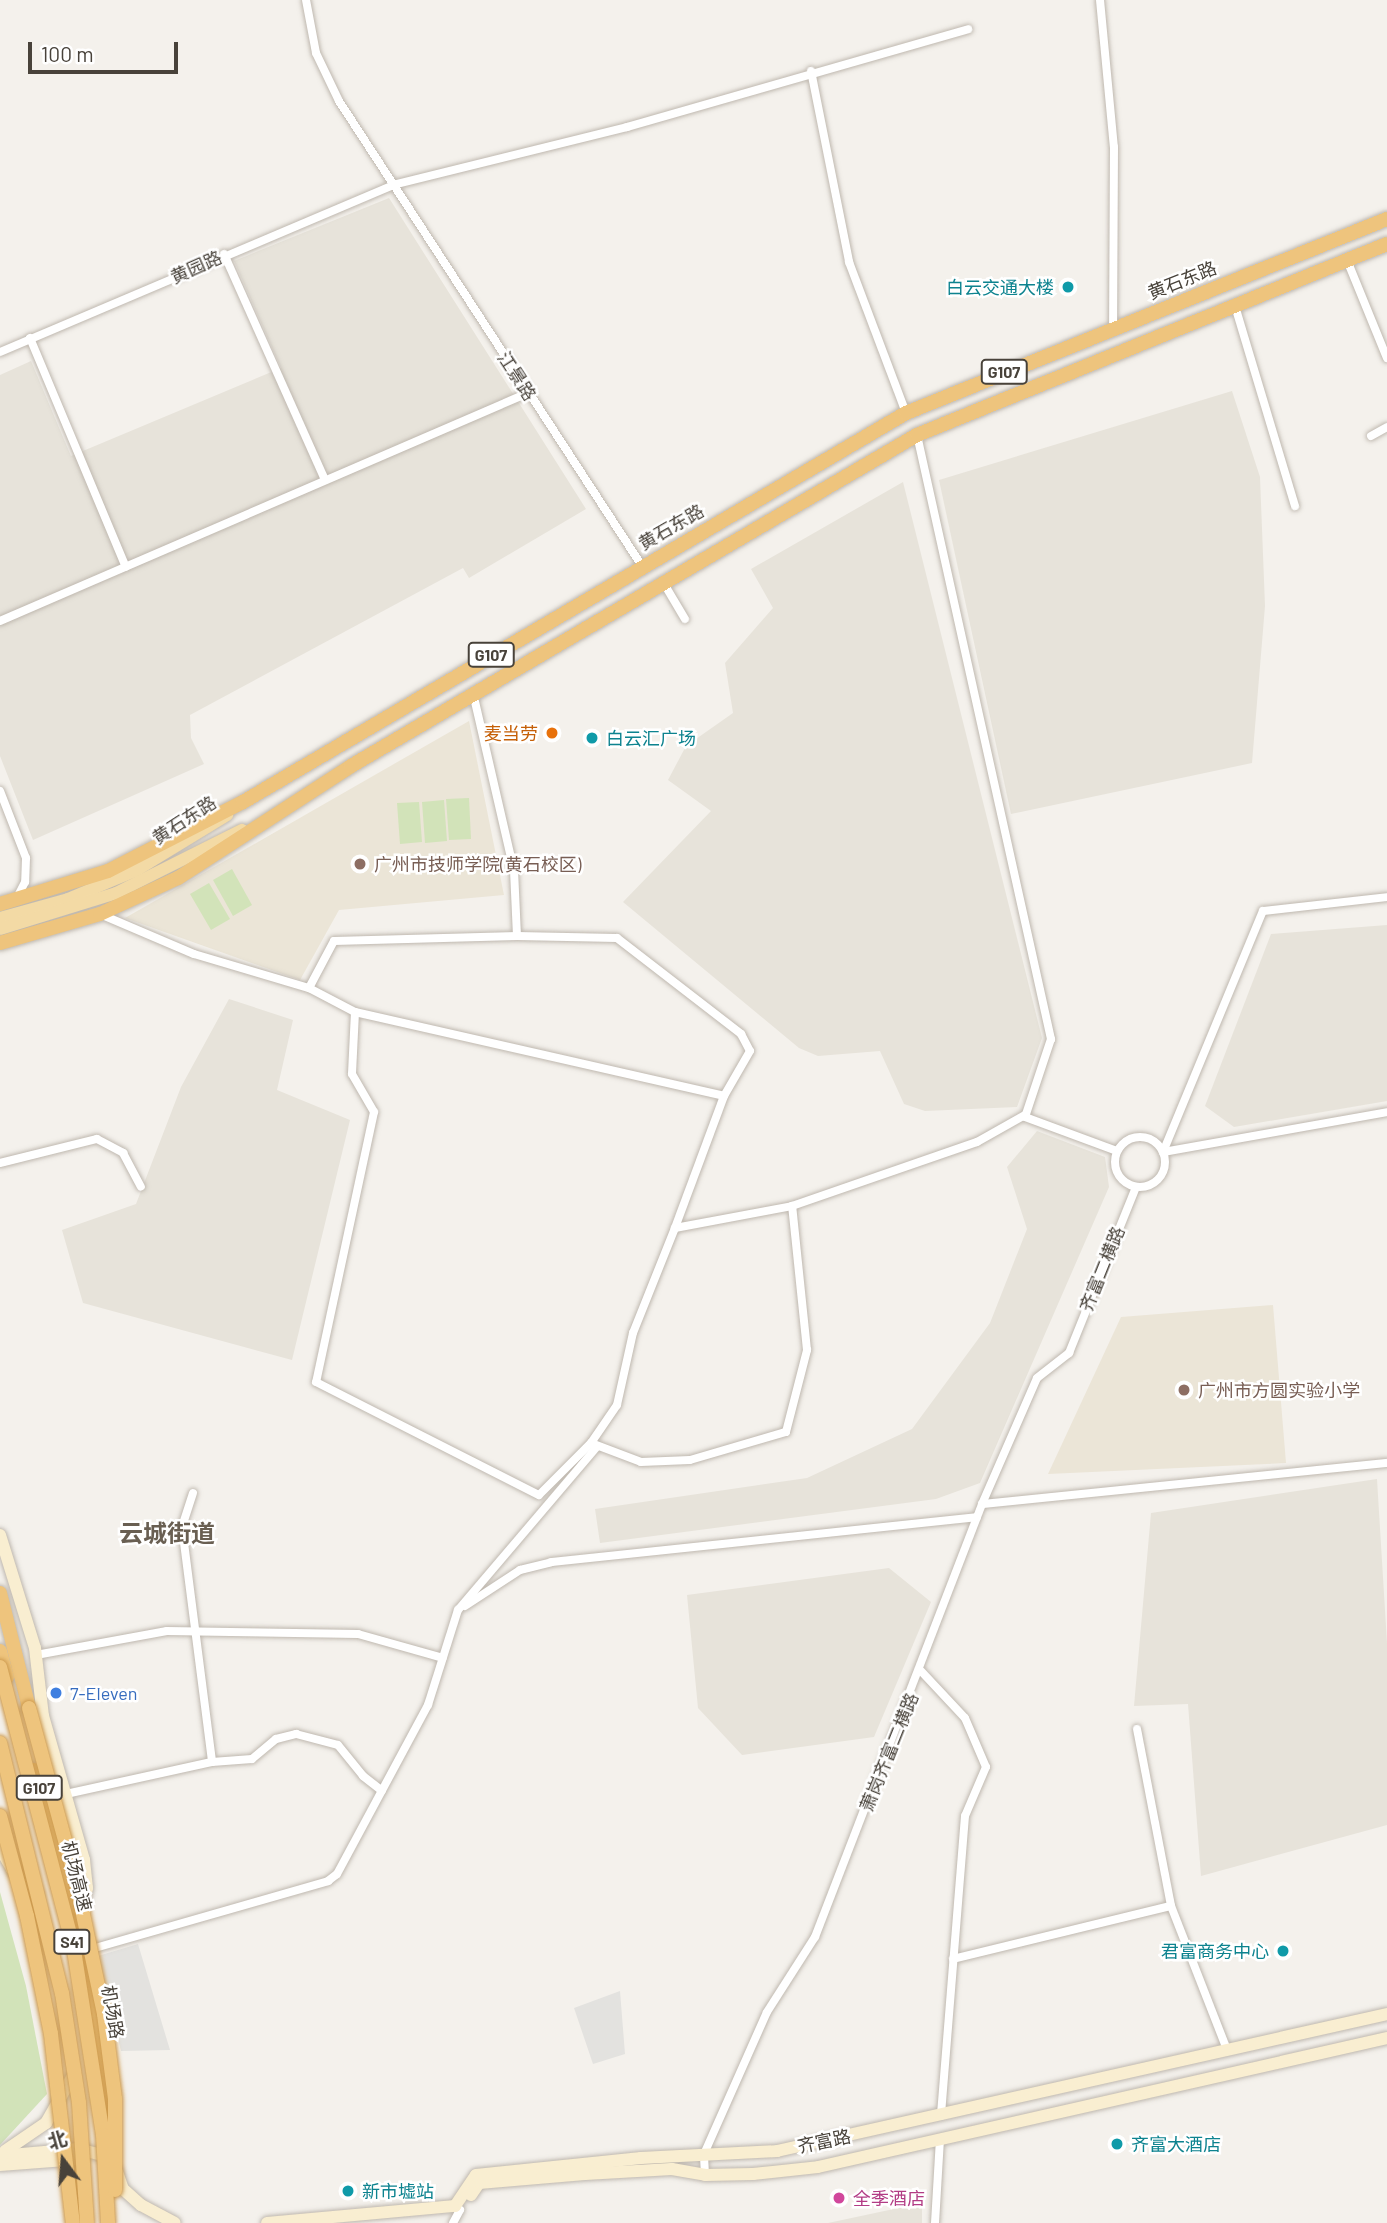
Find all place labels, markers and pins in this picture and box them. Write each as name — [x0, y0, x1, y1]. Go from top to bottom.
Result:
place label: 白云交通大楼 — [946, 276, 1054, 298]
marker: 白云交通大楼 — [1060, 279, 1076, 295]
place label: 麦当劳 — [484, 722, 538, 744]
marker: 麦当劳 — [544, 725, 560, 741]
place label: 白云汇广场 — [606, 727, 696, 749]
marker: 白云汇广场 — [584, 730, 600, 746]
place label: 广州市技师学院(黄石校区) — [374, 853, 581, 875]
marker: 广州市技师学院(黄石校区) — [352, 856, 368, 872]
place label: 广州市方圆实验小学 — [1198, 1379, 1360, 1401]
marker: 广州市方圆实验小学 — [1176, 1382, 1192, 1398]
place label: 7-Eleven — [70, 1682, 138, 1704]
marker: 7-Eleven — [48, 1685, 64, 1701]
place label: 君富商务中心 — [1161, 1940, 1269, 1962]
marker: 君富商务中心 — [1275, 1943, 1291, 1959]
place label: 齐富大酒店 — [1131, 2133, 1221, 2155]
marker: 齐富大酒店 — [1109, 2136, 1125, 2152]
place label: 新市墟站 — [362, 2180, 434, 2202]
marker: 新市墟站 — [340, 2183, 356, 2199]
place label: 全季酒店 — [853, 2187, 925, 2209]
marker: 全季酒店 — [831, 2190, 847, 2206]

